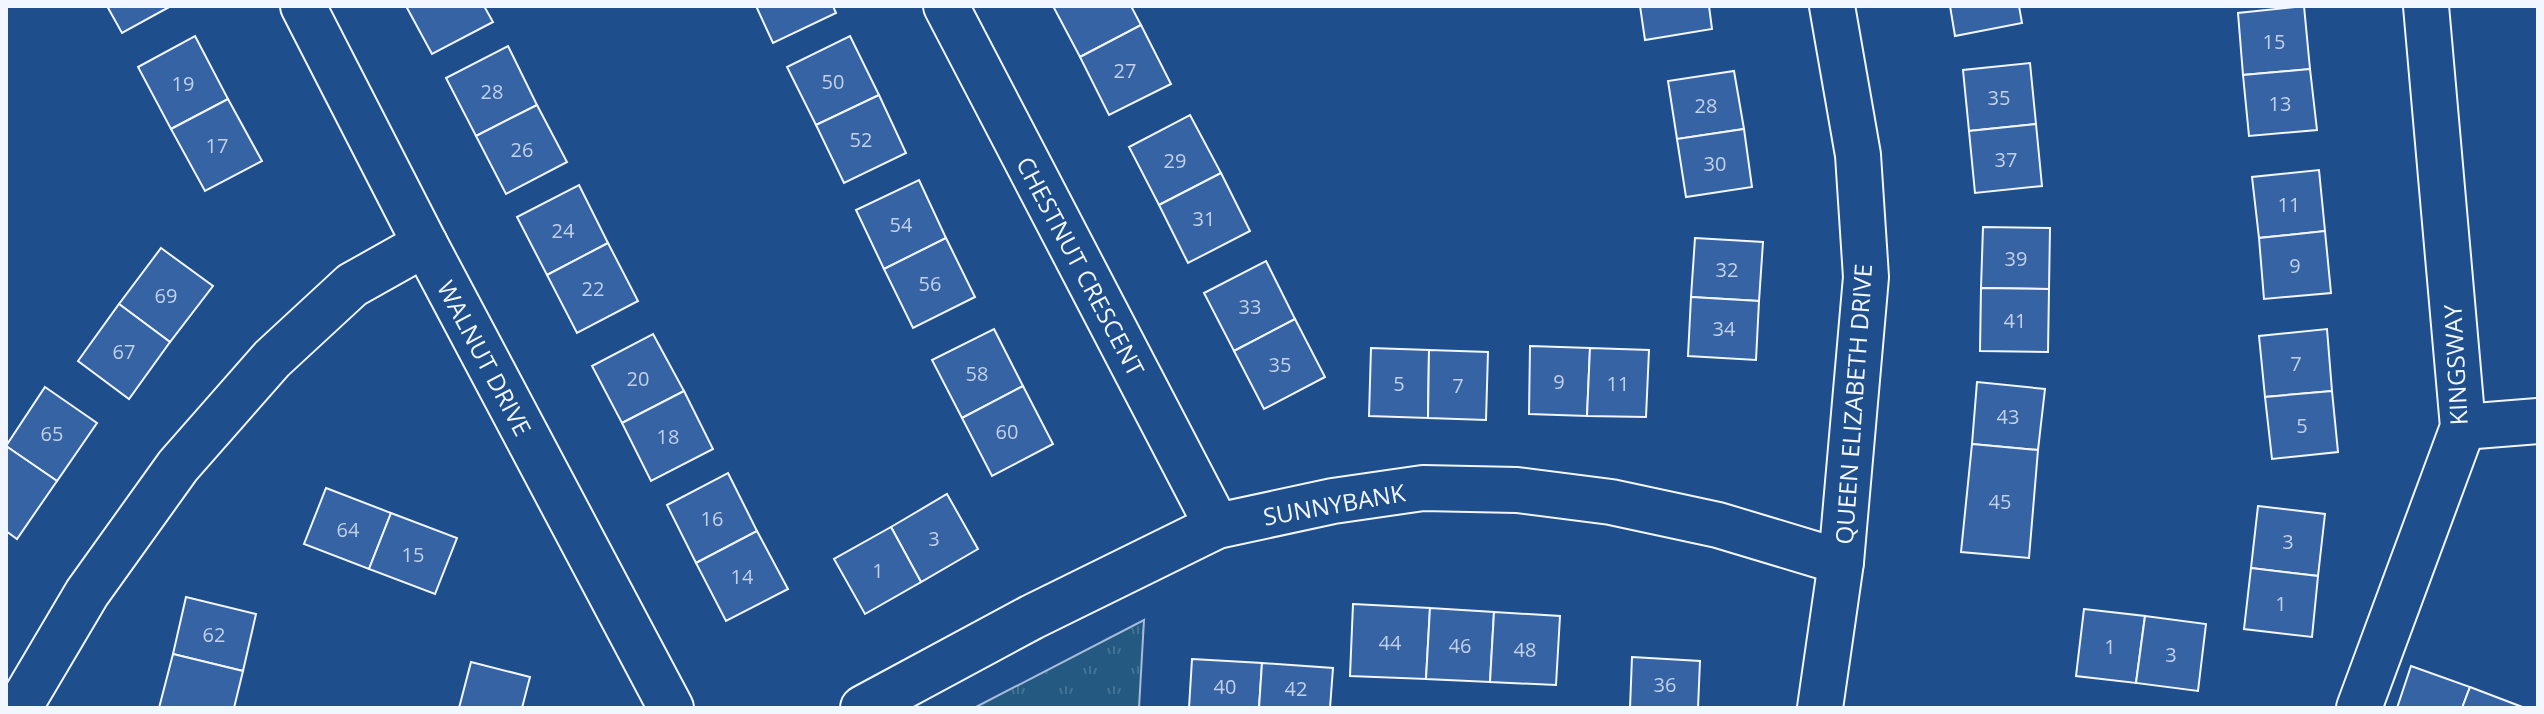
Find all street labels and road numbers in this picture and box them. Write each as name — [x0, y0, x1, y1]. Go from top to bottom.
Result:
street label: CHESTNUT CRESCENT — [1009, 151, 1153, 381]
street label: QUEEN ELIZABETH DRIVE — [1827, 263, 1879, 545]
street label: WALNUT DRIVE — [430, 275, 540, 441]
street label: KINGSWAY — [2435, 303, 2475, 426]
street label: SUNNYBANK — [1260, 475, 1408, 533]

